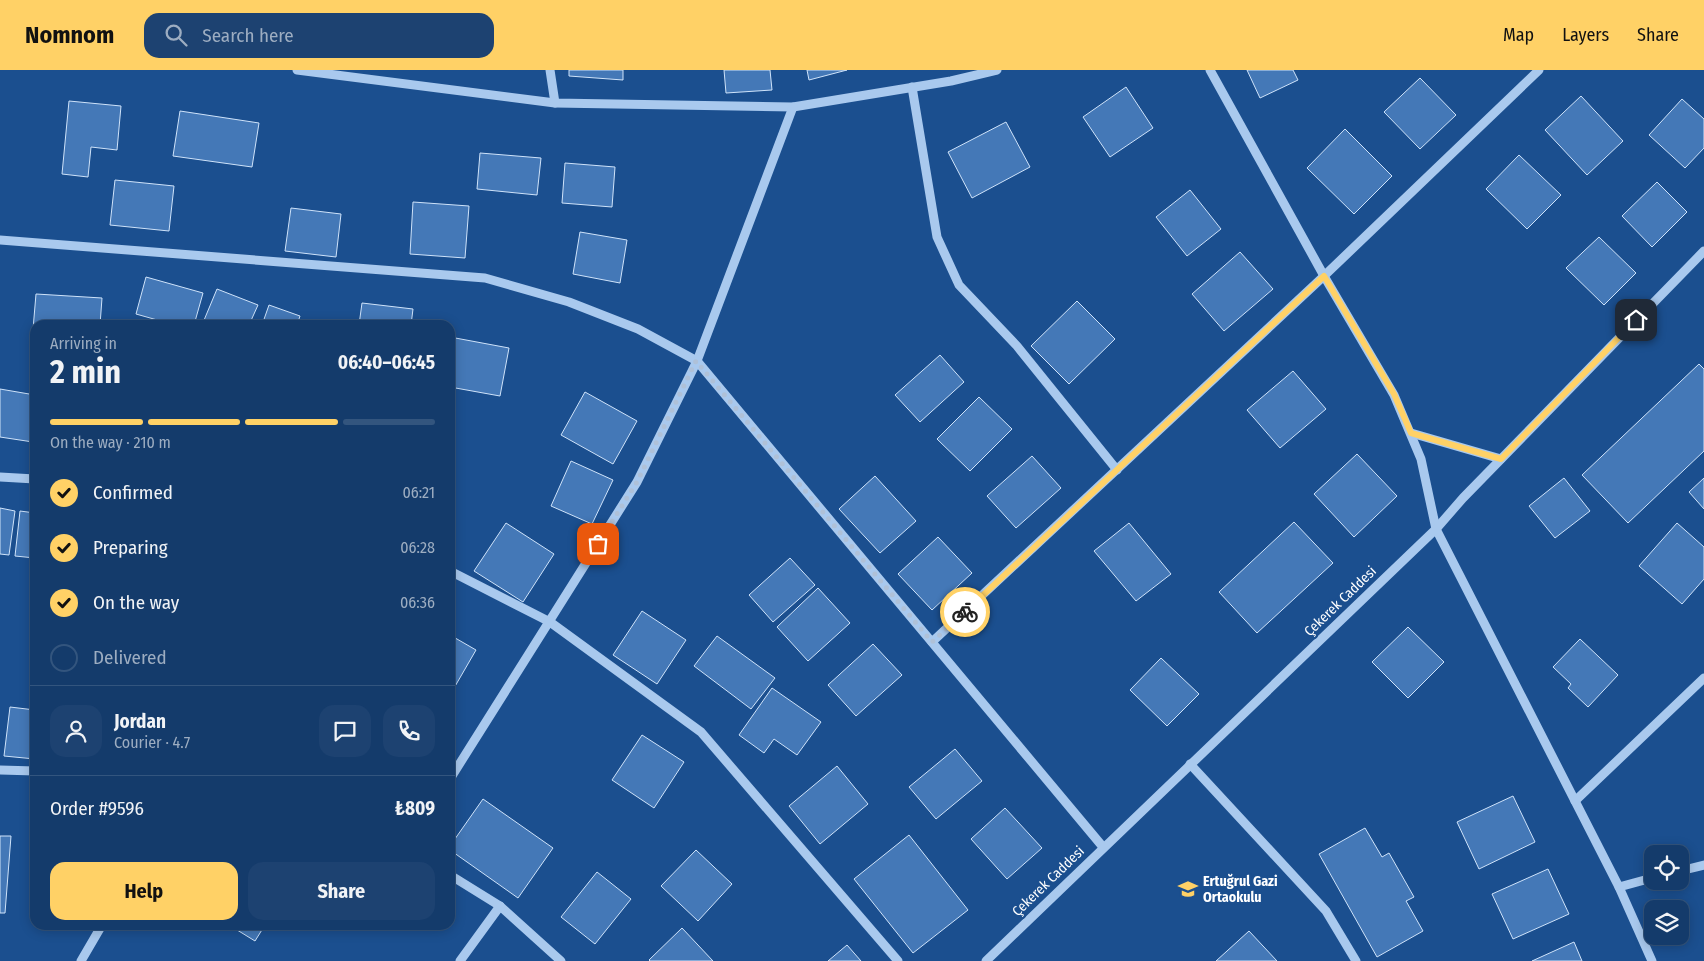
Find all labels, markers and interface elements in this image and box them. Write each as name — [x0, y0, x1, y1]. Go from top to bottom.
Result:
search box — [144, 13, 494, 58]
text: Nomnom — [25, 21, 114, 49]
icon: search — [162, 21, 190, 49]
text: Search here — [202, 24, 294, 47]
text: Map — [1503, 24, 1534, 46]
text: Layers — [1562, 24, 1609, 46]
text: Share — [1637, 24, 1679, 46]
pin — [1615, 299, 1657, 341]
icon: home — [1622, 306, 1650, 334]
text: Arriving in — [50, 334, 117, 353]
text: 06:40–06:45 — [338, 351, 435, 374]
text: 2 min — [50, 353, 121, 391]
text: On the way · 210 m — [50, 433, 171, 452]
icon: check — [50, 479, 78, 507]
text: Confirmed — [93, 481, 173, 504]
text: 06:21 — [402, 483, 435, 502]
pin — [577, 523, 619, 565]
icon: bag — [584, 530, 612, 558]
icon: check — [50, 534, 78, 562]
text: Preparing — [93, 536, 168, 559]
text: 06:28 — [400, 538, 435, 557]
street label: Çekerek Caddesi — [1301, 563, 1380, 640]
courier — [940, 587, 990, 637]
icon: check — [50, 589, 78, 617]
text: On the way — [93, 591, 179, 614]
text: 06:36 — [400, 593, 435, 612]
icon: bike — [951, 598, 979, 626]
text: Delivered — [93, 646, 167, 669]
button: person — [50, 705, 102, 757]
button: chat — [319, 705, 371, 757]
button: phone — [383, 705, 435, 757]
text: Jordan — [114, 710, 166, 733]
text: Courier · 4.7 — [114, 733, 190, 752]
text: Order #9596 — [50, 797, 144, 820]
text: ₺809 — [395, 797, 435, 820]
street label: Çekerek Caddesi — [1009, 843, 1088, 920]
map controls — [1644, 845, 1689, 945]
button: locate — [1644, 845, 1689, 890]
button: Help — [50, 862, 238, 920]
button: Share — [248, 862, 435, 920]
place label: Ertuğrul Gazi Ortaokulu — [1203, 873, 1278, 906]
school or university icon: Ertuğrul Gazi Ortaokulu — [1177, 878, 1199, 900]
button: layers — [1644, 900, 1689, 945]

